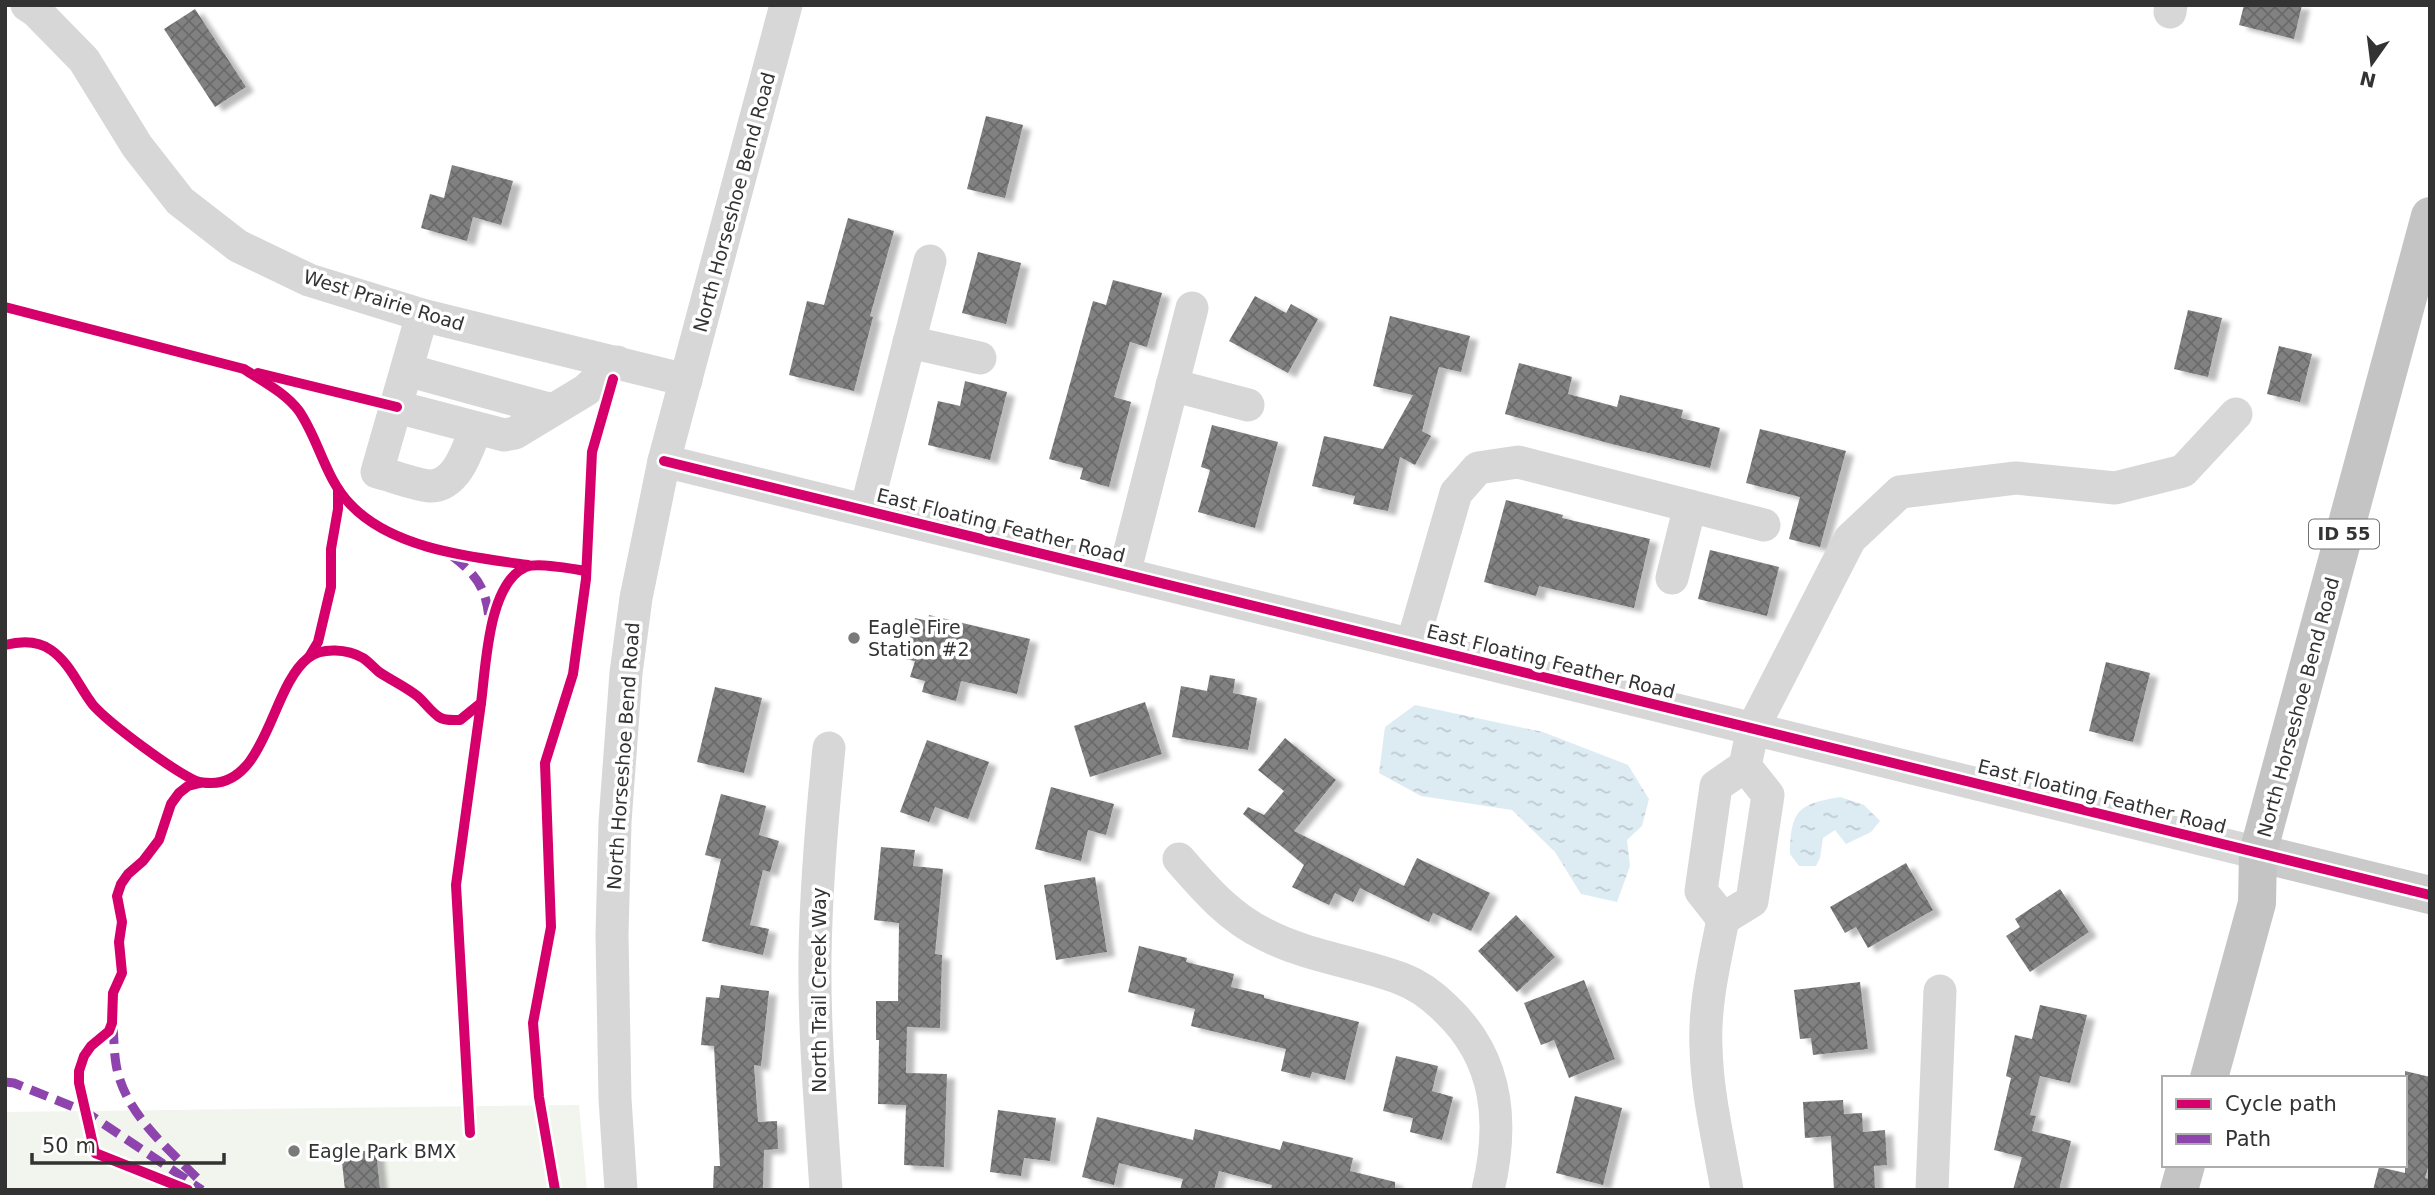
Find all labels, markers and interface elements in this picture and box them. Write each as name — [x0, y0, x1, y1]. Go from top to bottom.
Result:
north arrow — [2337, 28, 2407, 98]
text: N — [2358, 67, 2378, 92]
street label: North Horseshoe Bend Road — [689, 70, 779, 334]
street label: West Prairie Road — [301, 265, 467, 335]
street label: East Floating Feather Road — [874, 483, 1128, 567]
road number: ID 55 — [2309, 520, 2379, 548]
street label: North Horseshoe Bend Road — [2253, 575, 2343, 839]
place label: Eagle Fire Station #2 — [868, 616, 970, 660]
street label: East Floating Feather Road — [1424, 619, 1678, 703]
street label: North Horseshoe Bend Road — [603, 621, 643, 891]
marker: Eagle Fire Station #2 — [846, 630, 862, 646]
street label: East Floating Feather Road — [1975, 754, 2229, 838]
street label: North Trail Creek Way — [808, 887, 830, 1093]
legend — [2162, 1076, 2407, 1167]
text: Cycle path — [2225, 1092, 2337, 1116]
scale bar — [32, 1122, 224, 1166]
text: Path — [2225, 1127, 2271, 1151]
text: 50 m — [42, 1134, 96, 1158]
place label: Eagle Park BMX — [308, 1140, 456, 1162]
marker: Eagle Park BMX — [286, 1143, 302, 1159]

